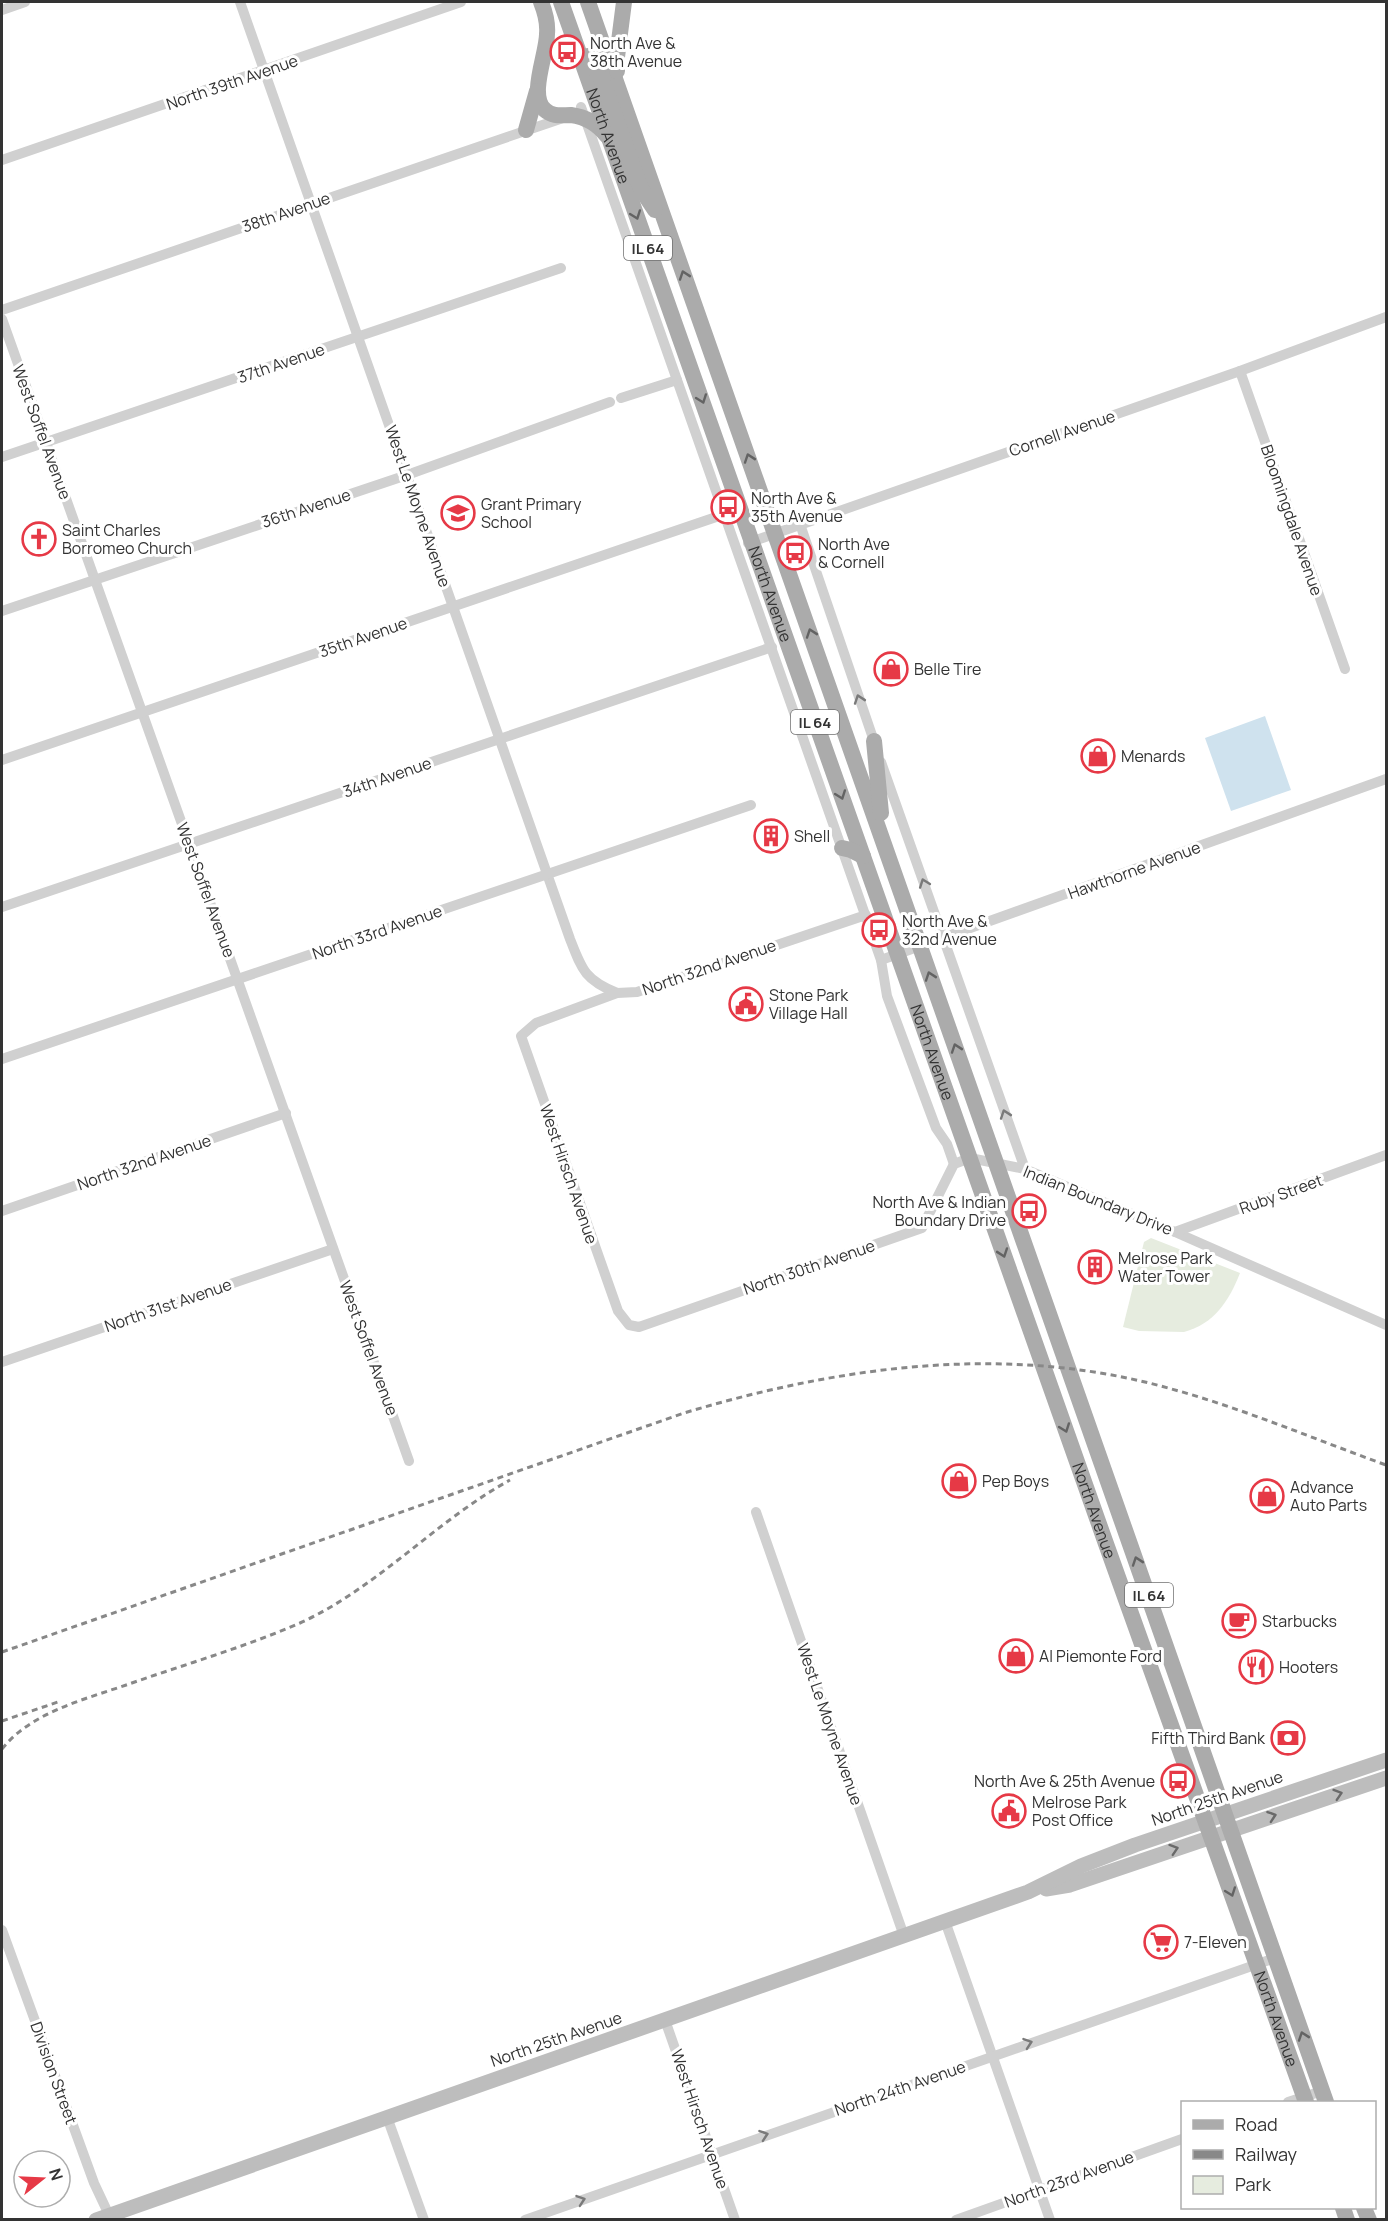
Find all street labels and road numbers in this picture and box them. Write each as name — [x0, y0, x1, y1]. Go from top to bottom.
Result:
street label: North 39th Avenue — [163, 49, 301, 115]
street label: North Avenue — [581, 85, 635, 187]
street label: 38th Avenue — [239, 187, 333, 237]
road number: IL 64 — [624, 236, 672, 260]
street label: 37th Avenue — [235, 338, 327, 388]
street label: West Soffel Avenue — [7, 361, 77, 503]
street label: Cornell Avenue — [1006, 405, 1118, 461]
street label: West Le Moyne Avenue — [380, 422, 456, 590]
street label: Bloomingdale Avenue — [1256, 442, 1328, 598]
street label: 36th Avenue — [259, 483, 353, 533]
street label: North Avenue — [743, 543, 797, 645]
street label: 35th Avenue — [316, 612, 410, 662]
road number: IL 64 — [791, 710, 839, 734]
street label: 34th Avenue — [340, 752, 434, 802]
street label: West Soffel Avenue — [171, 819, 241, 961]
street label: Hawthorne Avenue — [1065, 836, 1203, 904]
street label: North 33rd Avenue — [309, 899, 445, 965]
street label: North 32nd Avenue — [639, 934, 779, 1000]
street label: North Avenue — [905, 1001, 959, 1103]
street label: West Hirsch Avenue — [535, 1101, 603, 1247]
street label: North 32nd Avenue — [74, 1129, 214, 1195]
street label: Indian Boundary Drive — [1020, 1160, 1176, 1240]
street label: Ruby Street — [1236, 1169, 1326, 1219]
street label: North 30th Avenue — [740, 1234, 878, 1300]
street label: North 31st Avenue — [101, 1273, 235, 1337]
street label: West Soffel Avenue — [334, 1277, 404, 1419]
street label: North Avenue — [1067, 1460, 1121, 1561]
road number: IL 64 — [1125, 1583, 1173, 1607]
street label: West Le Moyne Avenue — [792, 1640, 868, 1808]
street label: North 25th Avenue — [1148, 1765, 1286, 1831]
street label: North Avenue — [1249, 1968, 1303, 2070]
street label: North 25th Avenue — [487, 2006, 625, 2072]
street label: Division Street — [25, 2019, 83, 2127]
street label: West Hirsch Avenue — [666, 2046, 734, 2192]
street label: North 24th Avenue — [831, 2055, 969, 2121]
street label: North 23rd Avenue — [1001, 2145, 1137, 2213]

